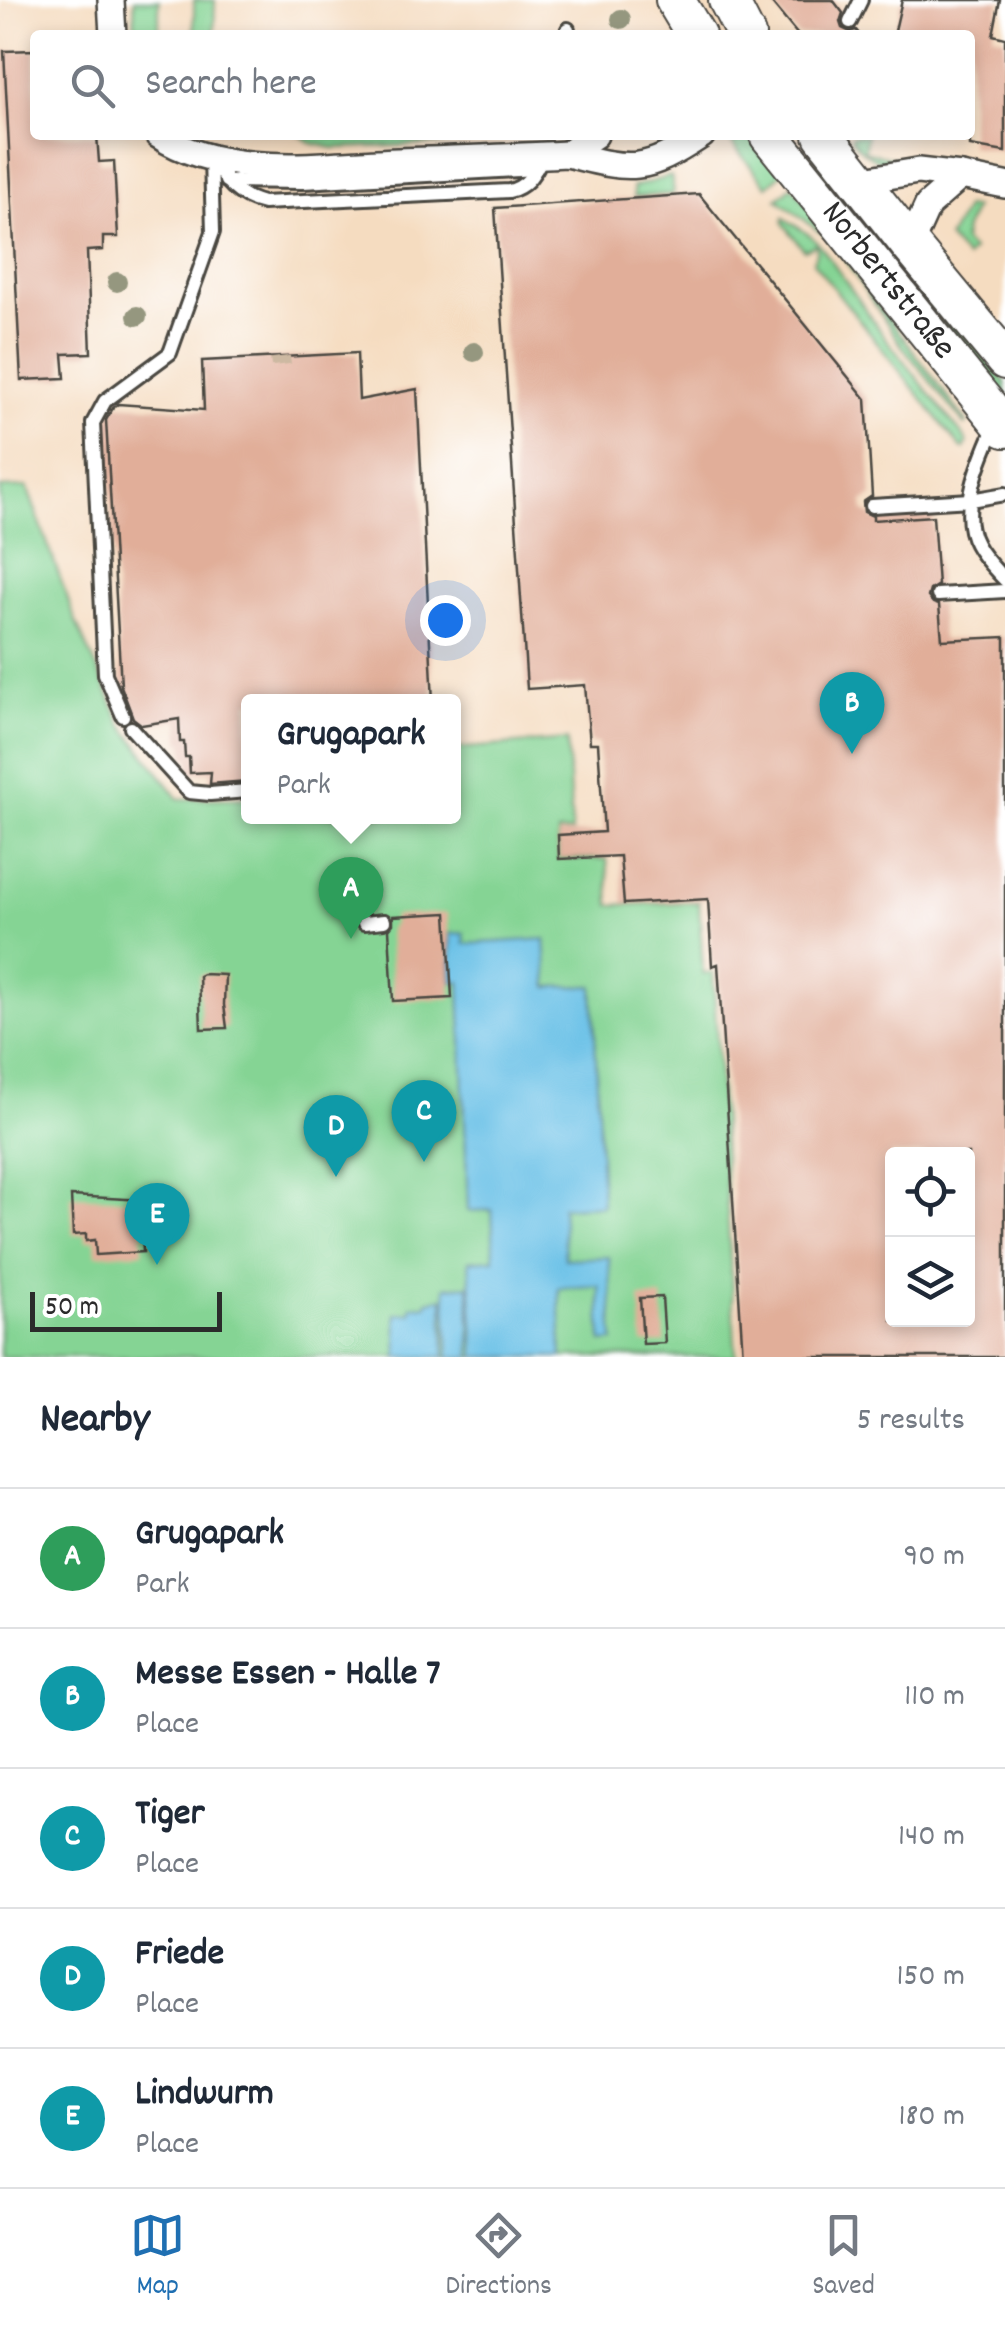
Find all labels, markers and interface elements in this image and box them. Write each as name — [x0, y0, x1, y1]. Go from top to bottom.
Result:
search box — [30, 30, 975, 140]
icon: search — [65, 58, 120, 113]
text: Search here — [145, 58, 317, 113]
street label: Norbertstraße — [807, 191, 966, 372]
your location — [420, 595, 471, 646]
pin: B — [820, 672, 884, 754]
popup — [241, 694, 461, 824]
text: Grugapark — [276, 709, 426, 764]
text: Park — [276, 764, 331, 810]
pin: A — [318, 856, 384, 939]
pin: C — [392, 1080, 456, 1162]
pin: D — [304, 1094, 368, 1177]
map controls — [885, 1147, 975, 1327]
button: locate — [885, 1147, 975, 1237]
pin: E — [124, 1182, 190, 1265]
button: layers — [885, 1237, 975, 1327]
scale bar — [30, 1287, 222, 1332]
text: 50 m — [45, 1289, 99, 1329]
text: Nearby — [40, 1392, 150, 1452]
text: 5 results — [857, 1399, 965, 1445]
text: Grugapark — [135, 1508, 284, 1563]
text: A — [64, 1535, 81, 1581]
text: 90 m — [904, 1535, 965, 1581]
text: Park — [135, 1563, 190, 1609]
text: Messe Essen - Halle 7 — [135, 1648, 441, 1703]
text: B — [65, 1675, 80, 1721]
text: 110 m — [904, 1675, 965, 1721]
text: Place — [135, 1703, 199, 1749]
text: Tiger — [135, 1788, 205, 1843]
text: C — [65, 1815, 80, 1861]
text: 140 m — [898, 1815, 965, 1861]
text: Place — [135, 1843, 199, 1889]
text: Friede — [135, 1928, 224, 1983]
text: D — [64, 1955, 81, 2001]
text: 150 m — [896, 1955, 965, 2001]
text: Place — [135, 1983, 199, 2029]
text: Lindwurm — [135, 2068, 274, 2123]
text: E — [65, 2095, 80, 2141]
text: 180 m — [898, 2095, 965, 2141]
text: Place — [135, 2123, 199, 2169]
tab: Map — [130, 2208, 185, 2308]
tab: Directions — [446, 2208, 552, 2308]
tab: Saved — [812, 2208, 875, 2308]

